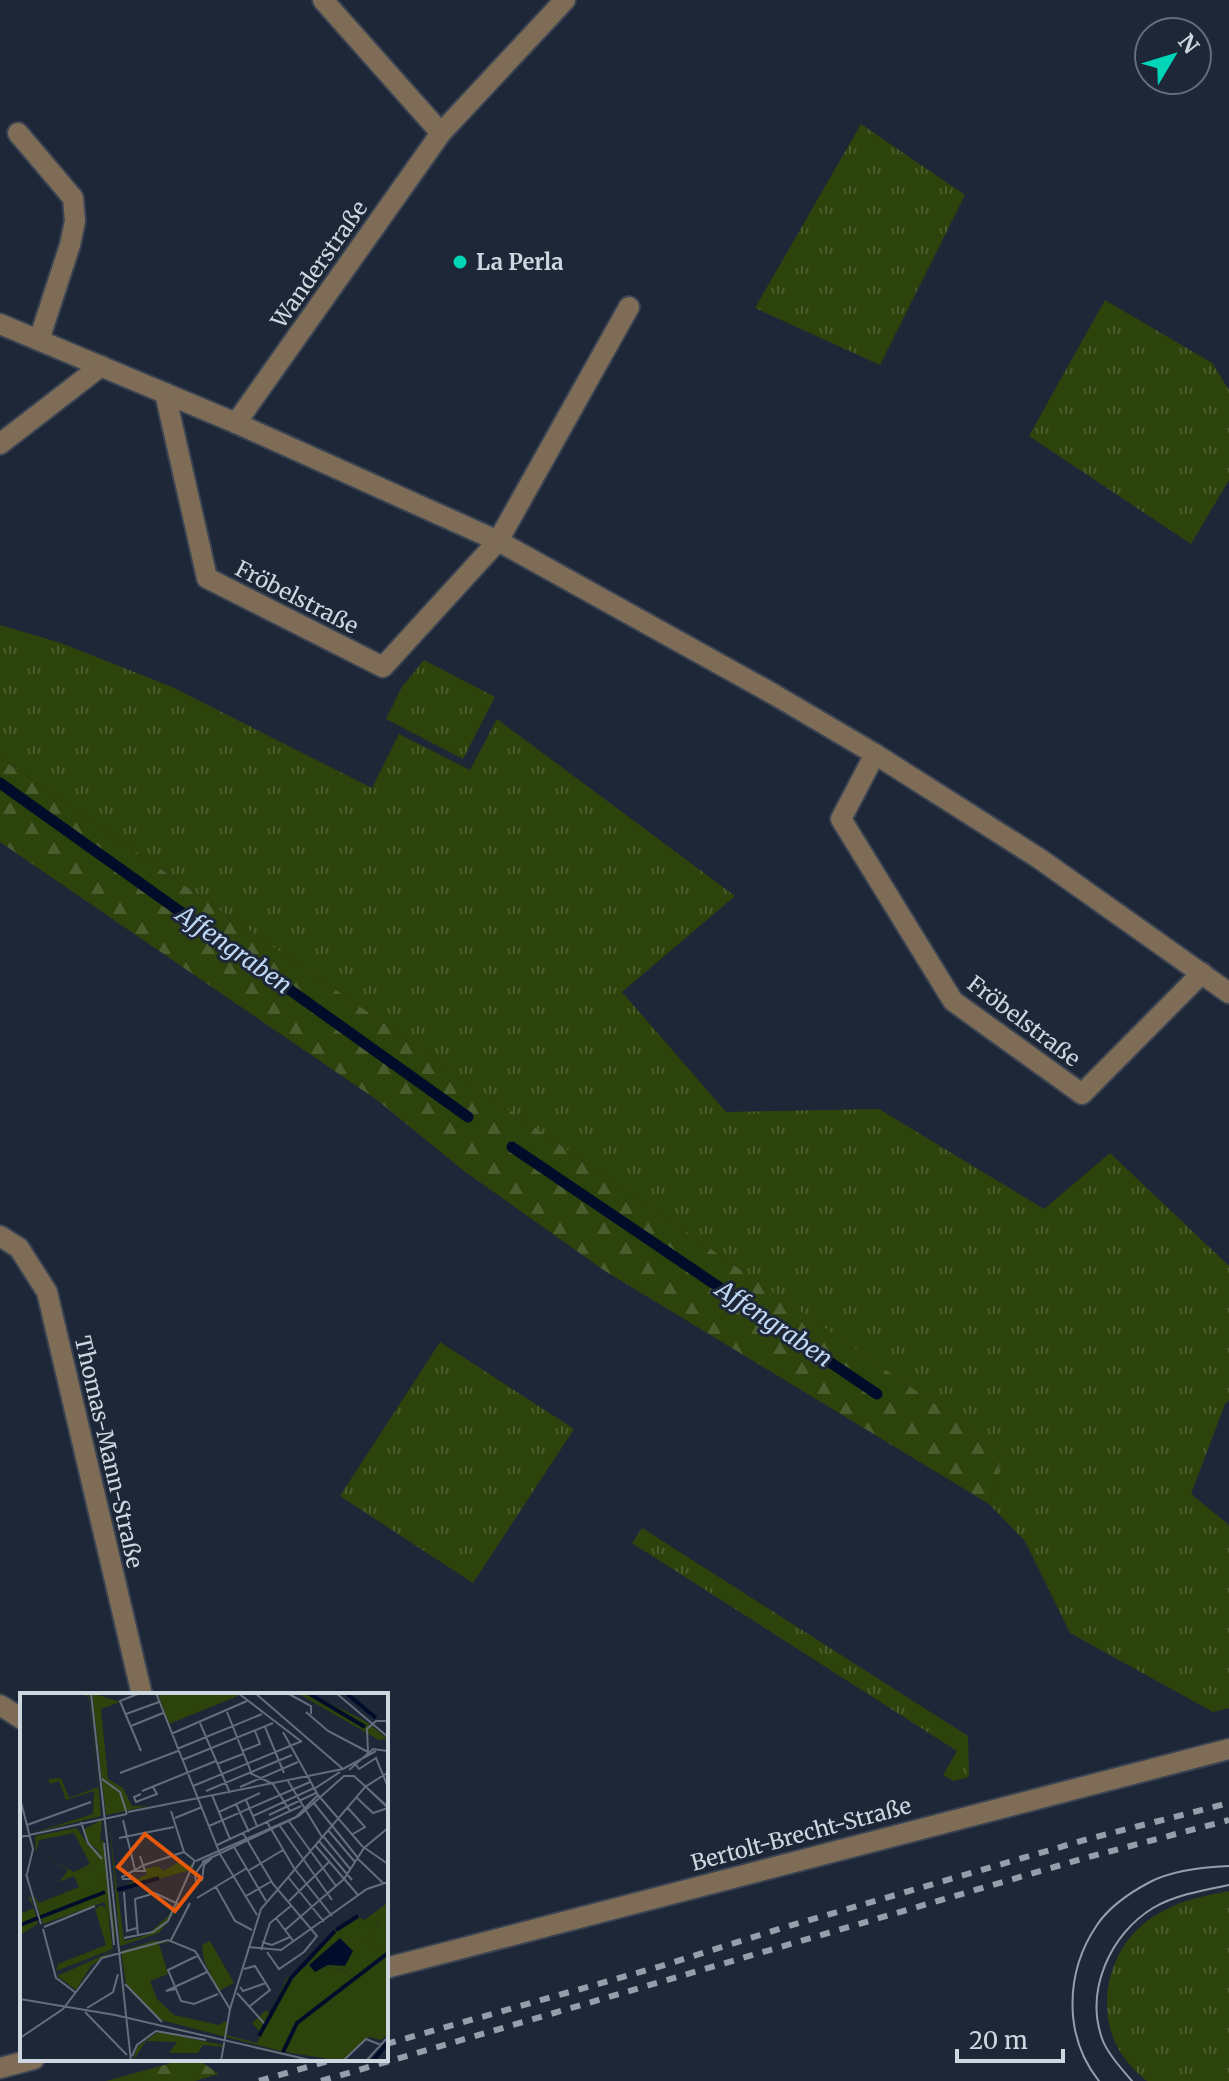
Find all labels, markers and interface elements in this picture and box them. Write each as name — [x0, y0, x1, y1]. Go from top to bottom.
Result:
north arrow — [1133, 16, 1213, 96]
text: N — [1172, 28, 1206, 60]
street label: Wanderstraße — [264, 195, 373, 334]
place label: La Perla — [476, 248, 564, 276]
marker: La Perla — [451, 253, 469, 271]
street label: Fröbelstraße — [231, 554, 363, 640]
water label: Affengraben — [169, 897, 298, 1001]
street label: Fröbelstraße — [962, 969, 1086, 1073]
water label: Affengraben — [708, 1272, 838, 1374]
street label: Thomas-Mann-Straße — [69, 1333, 149, 1571]
inset map — [20, 1693, 388, 2061]
street label: Bertolt-Brecht-Straße — [688, 1791, 914, 1877]
scale bar — [957, 2013, 1063, 2063]
text: 20 m — [969, 2025, 1028, 2056]

